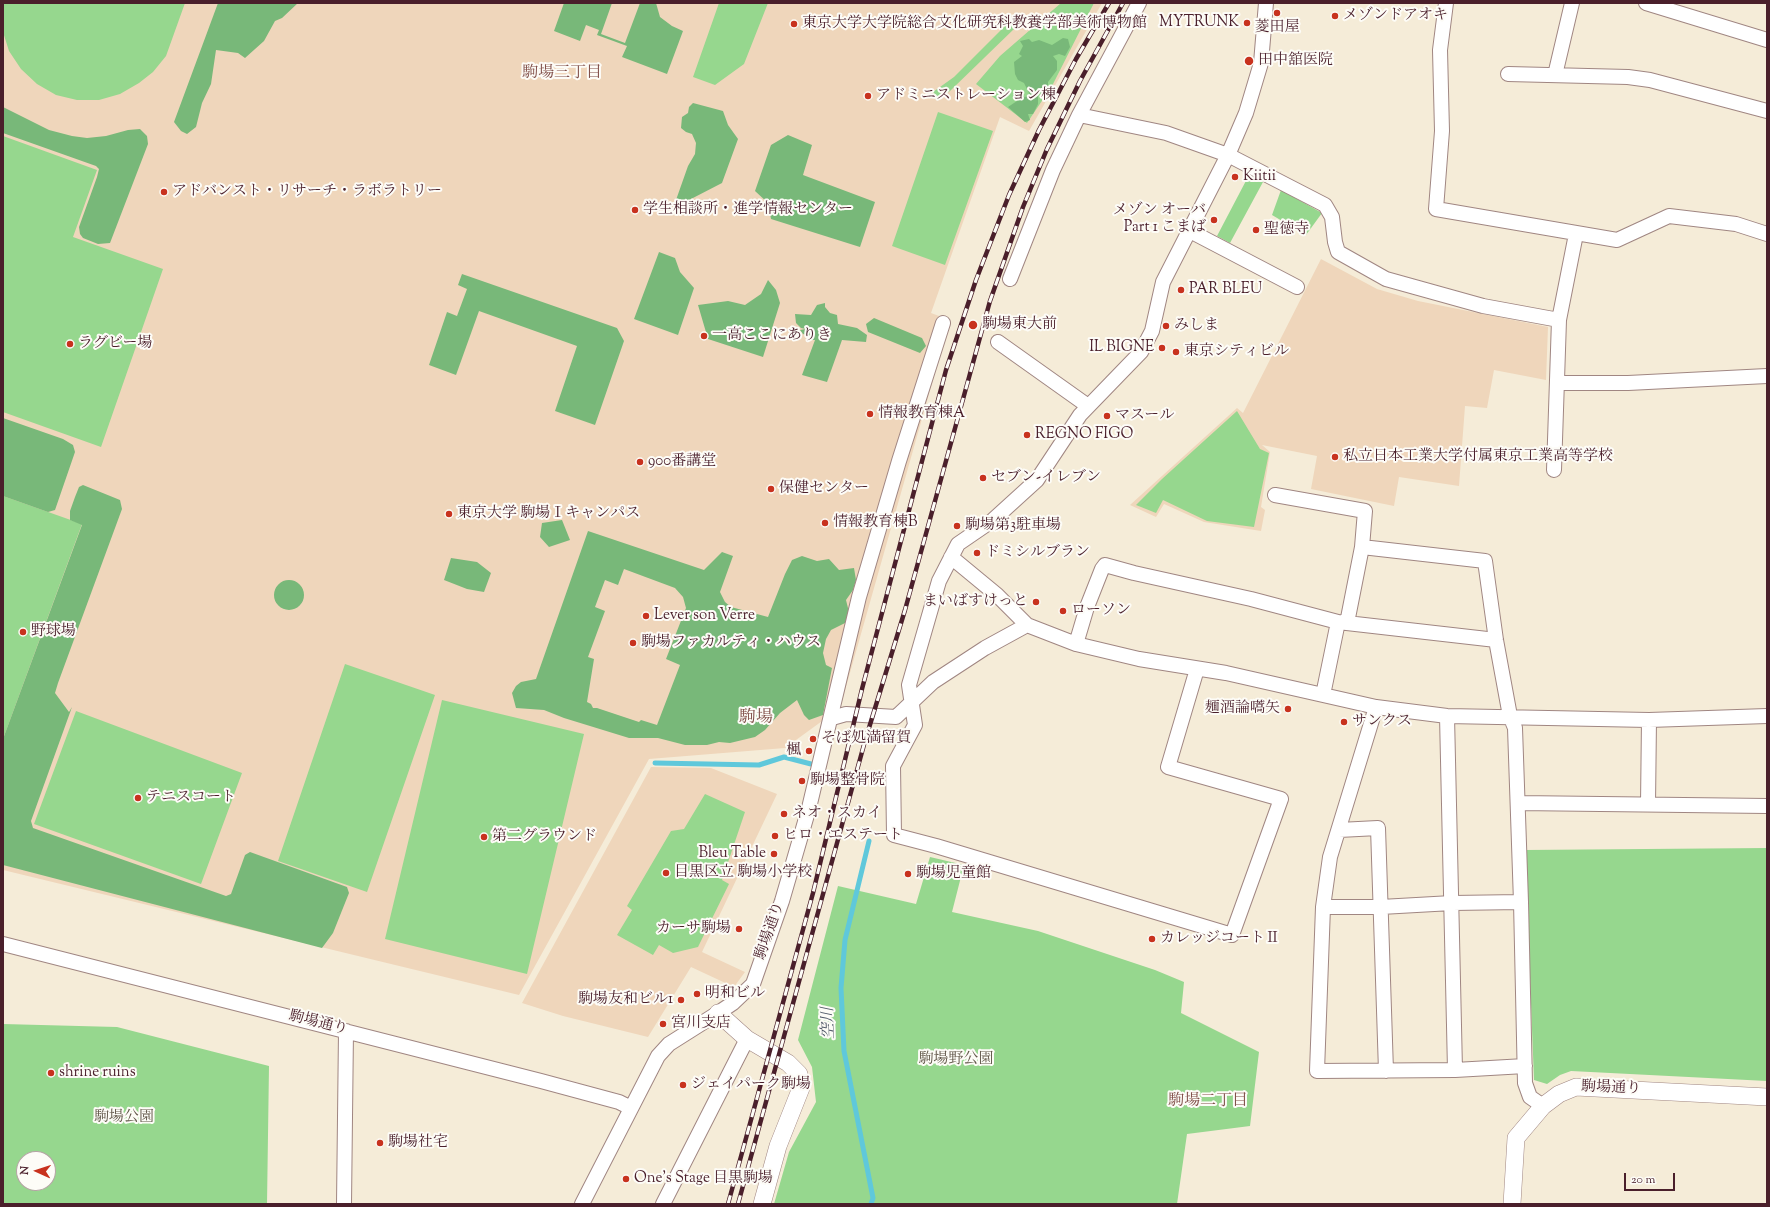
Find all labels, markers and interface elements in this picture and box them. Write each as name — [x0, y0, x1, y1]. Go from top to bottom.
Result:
place label: メゾンドアオキ — [1343, 7, 1448, 25]
marker: 菱田屋 — [1272, 8, 1282, 18]
marker: メゾンドアオキ — [1330, 11, 1340, 21]
place label: MYTRUNK — [1159, 14, 1239, 32]
place label: 東京大学大学院総合文化研究科教養学部美術博物館 — [802, 15, 1147, 33]
marker: MYTRUNK — [1242, 18, 1252, 28]
marker: 東京大学大学院総合文化研究科教養学部美術博物館 — [789, 19, 799, 29]
place label: 菱田屋 — [1255, 19, 1299, 37]
place label: 田中舘医院 — [1258, 52, 1333, 70]
marker: 田中舘医院 — [1243, 55, 1255, 67]
district label: 駒場三丁目 — [522, 64, 602, 84]
place label: アドミニストレーション棟 — [876, 87, 1056, 105]
marker: アドミニストレーション棟 — [863, 91, 873, 101]
place label: Kiitii — [1243, 168, 1276, 186]
marker: Kiitii — [1230, 172, 1240, 182]
place label: アドバンスト・リサーチ・ラボラトリー — [172, 183, 442, 201]
marker: アドバンスト・リサーチ・ラボラトリー — [159, 187, 169, 197]
place label: 学生相談所・進学情報センター — [643, 201, 853, 219]
place label: メゾン オーバ Part 1 こまば — [1113, 202, 1206, 237]
marker: 学生相談所・進学情報センター — [630, 205, 640, 215]
marker: メゾン オーバ Part 1 こまば — [1209, 215, 1219, 225]
place label: 聖徳寺 — [1264, 221, 1309, 239]
marker: 聖徳寺 — [1251, 225, 1261, 235]
place label: PAR BLEU — [1189, 281, 1262, 299]
marker: PAR BLEU — [1176, 285, 1186, 295]
place label: 駒場東大前 — [982, 316, 1057, 334]
place label: みしま — [1174, 317, 1219, 335]
marker: 駒場東大前 — [967, 319, 979, 331]
marker: みしま — [1161, 321, 1171, 331]
place label: 一高ここにありき — [712, 327, 832, 345]
marker: 一高ここにありき — [699, 331, 709, 341]
place label: ラグビー場 — [78, 335, 152, 353]
marker: ラグビー場 — [65, 339, 75, 349]
place label: IL BIGNE — [1089, 339, 1154, 357]
marker: IL BIGNE — [1157, 343, 1167, 353]
place label: 東京シティビル — [1184, 343, 1289, 361]
marker: 東京シティビル — [1171, 347, 1181, 357]
place label: 情報教育棟A — [878, 405, 965, 423]
place label: マスール — [1115, 407, 1174, 425]
marker: 情報教育棟A — [865, 409, 875, 419]
marker: マスール — [1102, 411, 1112, 421]
place label: REGNO FIGO — [1035, 426, 1133, 444]
marker: REGNO FIGO — [1022, 430, 1032, 440]
place label: 私立日本工業大学付属東京工業高等学校 — [1343, 448, 1613, 466]
marker: 私立日本工業大学付属東京工業高等学校 — [1330, 452, 1340, 462]
place label: 900番講堂 — [648, 453, 716, 471]
marker: 900番講堂 — [635, 457, 645, 467]
place label: セブン-イレブン — [991, 469, 1101, 487]
marker: セブン-イレブン — [978, 473, 988, 483]
place label: 保健センター — [779, 480, 869, 498]
marker: 保健センター — [766, 484, 776, 494]
place label: 東京大学 駒場Ⅰキャンパス — [457, 505, 640, 523]
marker: 東京大学 駒場Ⅰキャンパス — [444, 509, 454, 519]
place label: 情報教育棟B — [833, 514, 917, 532]
place label: 駒場第3駐車場 — [965, 517, 1061, 535]
marker: 情報教育棟B — [820, 518, 830, 528]
marker: 駒場第3駐車場 — [952, 521, 962, 531]
place label: ドミシルブラン — [985, 544, 1090, 562]
marker: ドミシルブラン — [972, 548, 982, 558]
place label: まいばすけっと — [923, 593, 1028, 611]
marker: まいばすけっと — [1031, 597, 1041, 607]
place label: ローソン — [1071, 602, 1131, 620]
marker: ローソン — [1058, 606, 1068, 616]
place label: Lever son Verre — [654, 607, 755, 625]
marker: Lever son Verre — [641, 611, 651, 621]
place label: 野球場 — [31, 623, 76, 641]
marker: 野球場 — [18, 627, 28, 637]
place label: 駒場ファカルティ・ハウス — [641, 634, 821, 652]
marker: 駒場ファカルティ・ハウス — [628, 638, 638, 648]
place label: 麺酒論嚆矢 — [1205, 700, 1280, 718]
marker: 麺酒論嚆矢 — [1283, 704, 1293, 714]
district label: 駒場 — [739, 709, 773, 729]
place label: サンクス — [1352, 713, 1412, 731]
marker: サンクス — [1339, 717, 1349, 727]
place label: そば処満留賀 — [821, 730, 911, 748]
marker: そば処満留賀 — [808, 734, 818, 744]
place label: 楓 — [786, 742, 801, 760]
marker: 楓 — [804, 746, 814, 756]
place label: 駒場整骨院 — [810, 772, 885, 790]
marker: 駒場整骨院 — [797, 776, 807, 786]
place label: テニスコート — [146, 789, 236, 807]
marker: テニスコート — [133, 793, 143, 803]
place label: ネオ・スカイ — [792, 805, 882, 823]
marker: ネオ・スカイ — [779, 809, 789, 819]
place label: ヒロ・エステート — [783, 827, 903, 845]
place label: 第二グラウンド — [492, 828, 597, 846]
marker: ヒロ・エステート — [770, 831, 780, 841]
marker: 第二グラウンド — [479, 832, 489, 842]
place label: Bleu Table — [699, 845, 766, 863]
marker: Bleu Table — [769, 849, 779, 859]
place label: 目黒区立 駒場小学校 — [674, 864, 812, 882]
place label: 駒場児童館 — [916, 865, 991, 883]
marker: 目黒区立 駒場小学校 — [661, 868, 671, 878]
marker: 駒場児童館 — [903, 869, 913, 879]
street label: 駒場通り — [753, 900, 789, 962]
place label: カーサ駒場 — [656, 920, 731, 938]
marker: カーサ駒場 — [734, 924, 744, 934]
place label: カレッジコートⅡ — [1160, 930, 1280, 948]
marker: カレッジコートⅡ — [1147, 934, 1157, 944]
place label: 明和ビル — [705, 985, 765, 1003]
marker: 明和ビル — [692, 989, 702, 999]
place label: 駒場友和ビル1 — [578, 991, 673, 1009]
marker: 駒場友和ビル1 — [676, 995, 686, 1005]
water label: 空川 — [820, 1007, 840, 1039]
street label: 駒場通り — [287, 1008, 349, 1040]
place label: 宮川支店 — [671, 1015, 731, 1033]
marker: 宮川支店 — [658, 1019, 668, 1029]
park label: 駒場野公園 — [919, 1051, 993, 1069]
place label: shrine ruins — [59, 1064, 136, 1082]
marker: shrine ruins — [46, 1068, 56, 1078]
place label: ジェイパーク駒場 — [691, 1076, 811, 1094]
street label: 駒場通り — [1581, 1079, 1641, 1099]
marker: ジェイパーク駒場 — [678, 1080, 688, 1090]
district label: 駒場二丁目 — [1168, 1092, 1248, 1112]
park label: 駒場公園 — [94, 1109, 154, 1127]
place label: 駒場社宅 — [388, 1134, 448, 1152]
marker: 駒場社宅 — [375, 1138, 385, 1148]
north arrow — [16, 1151, 56, 1191]
scale bar — [1626, 1165, 1677, 1191]
text: N — [17, 1166, 33, 1175]
place label: One's Stage 目黒駒場 — [634, 1170, 773, 1188]
text: 20 m — [1631, 1171, 1655, 1189]
marker: One's Stage 目黒駒場 — [621, 1174, 631, 1184]

